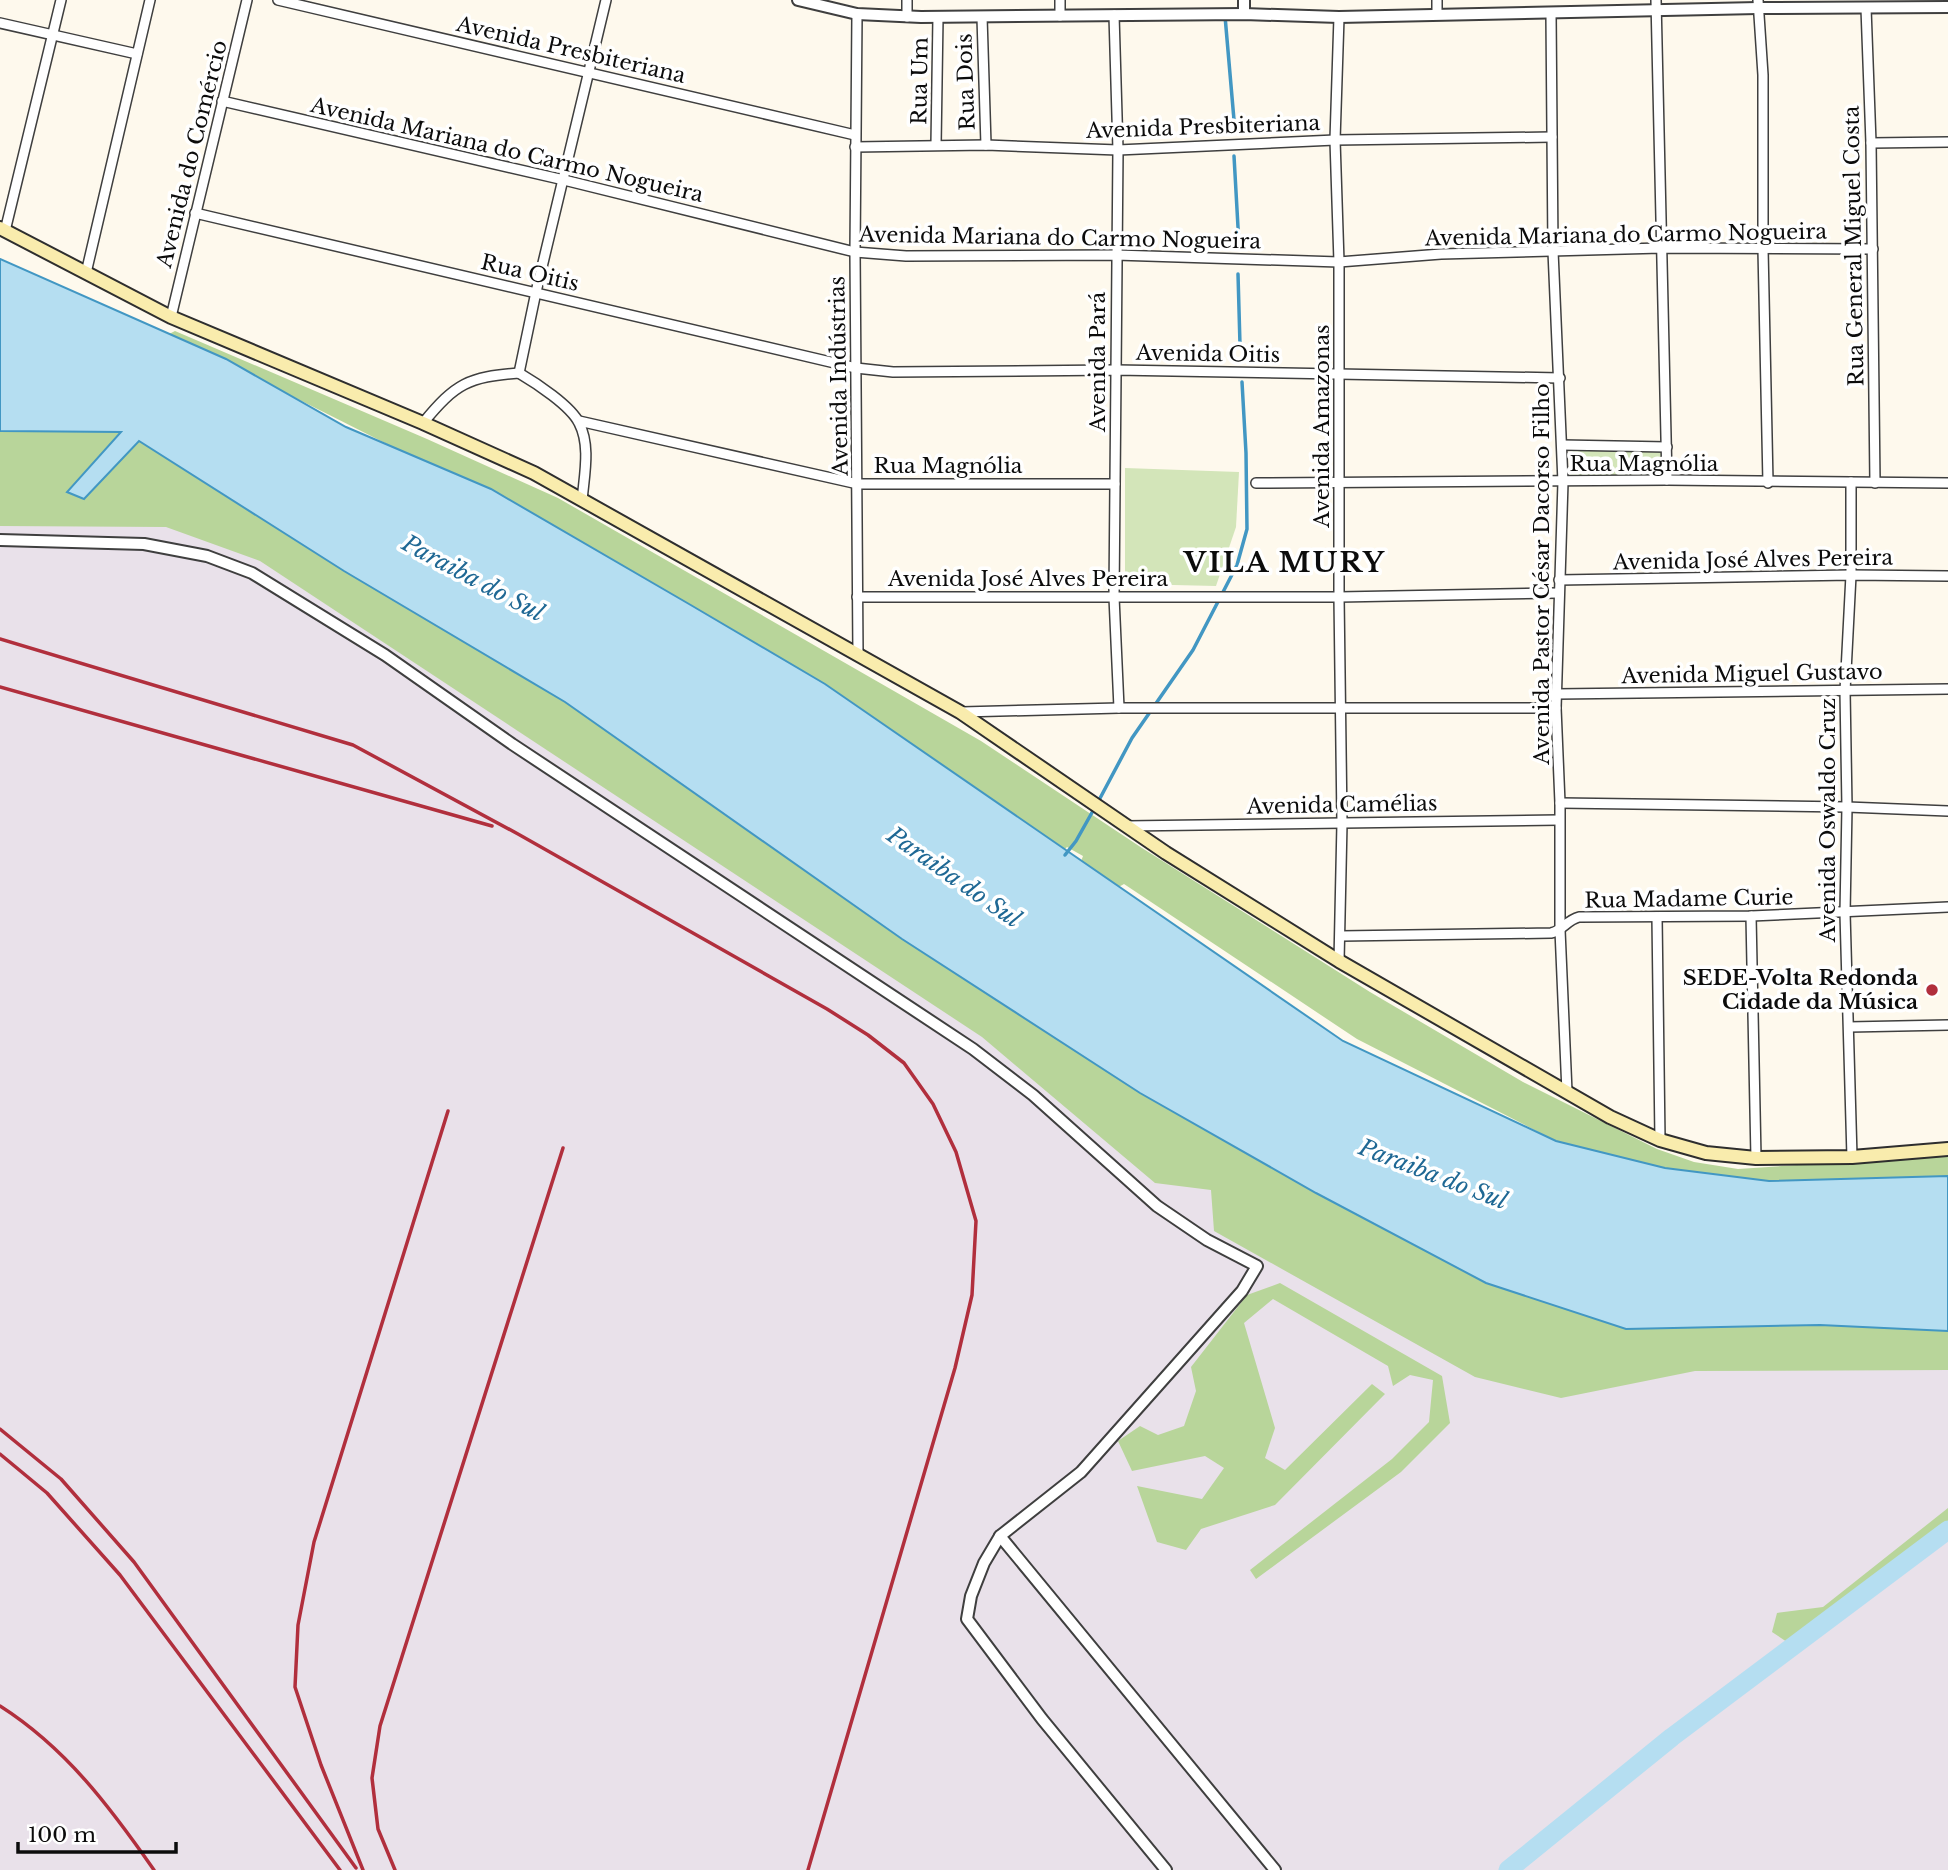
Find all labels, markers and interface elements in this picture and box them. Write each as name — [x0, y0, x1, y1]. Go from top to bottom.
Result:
street label: Avenida Presbiteriana — [453, 11, 688, 89]
street label: Rua Dois — [951, 33, 981, 131]
street label: Rua Um — [906, 36, 934, 125]
street label: Avenida do Comércio — [151, 37, 233, 271]
street label: Avenida Mariana do Carmo Nogueira — [307, 92, 706, 208]
street label: Rua General Miguel Costa — [1839, 105, 1869, 387]
street label: Avenida Presbiteriana — [1085, 110, 1321, 144]
street label: Avenida Mariana do Carmo Nogueira — [1424, 218, 1828, 252]
street label: Avenida Mariana do Carmo Nogueira — [858, 221, 1262, 255]
street label: Rua Oitis — [478, 249, 582, 297]
street label: Avenida Indústrias — [824, 276, 854, 477]
street label: Avenida Pará — [1085, 292, 1111, 433]
street label: Avenida Amazonas — [1309, 324, 1335, 529]
street label: Avenida Oitis — [1135, 340, 1280, 368]
street label: Avenida Pastor César Dacorso Filho — [1529, 383, 1555, 766]
street label: Rua Magnólia — [1570, 451, 1719, 477]
street label: Rua Magnólia — [874, 453, 1023, 479]
water label: Paraiba do Sul — [396, 528, 549, 627]
district label: VILA MURY — [1183, 545, 1386, 580]
street label: Avenida José Alves Pereira — [1612, 545, 1894, 575]
street label: Avenida José Alves Pereira — [887, 566, 1168, 592]
street label: Avenida Miguel Gustavo — [1620, 659, 1883, 689]
street label: Avenida Oswaldo Cruz — [1815, 698, 1841, 943]
street label: Avenida Camélias — [1245, 790, 1438, 820]
water label: Paraiba do Sul — [881, 820, 1027, 934]
street label: Rua Madame Curie — [1584, 884, 1794, 914]
place label: SEDE-Volta Redonda Cidade da Música — [1683, 965, 1918, 1015]
marker: SEDE-Volta Redonda Cidade da Música — [1924, 982, 1940, 998]
water label: Paraiba do Sul — [1354, 1133, 1512, 1215]
scale bar — [18, 1811, 175, 1855]
text: 100 m — [28, 1822, 96, 1848]

